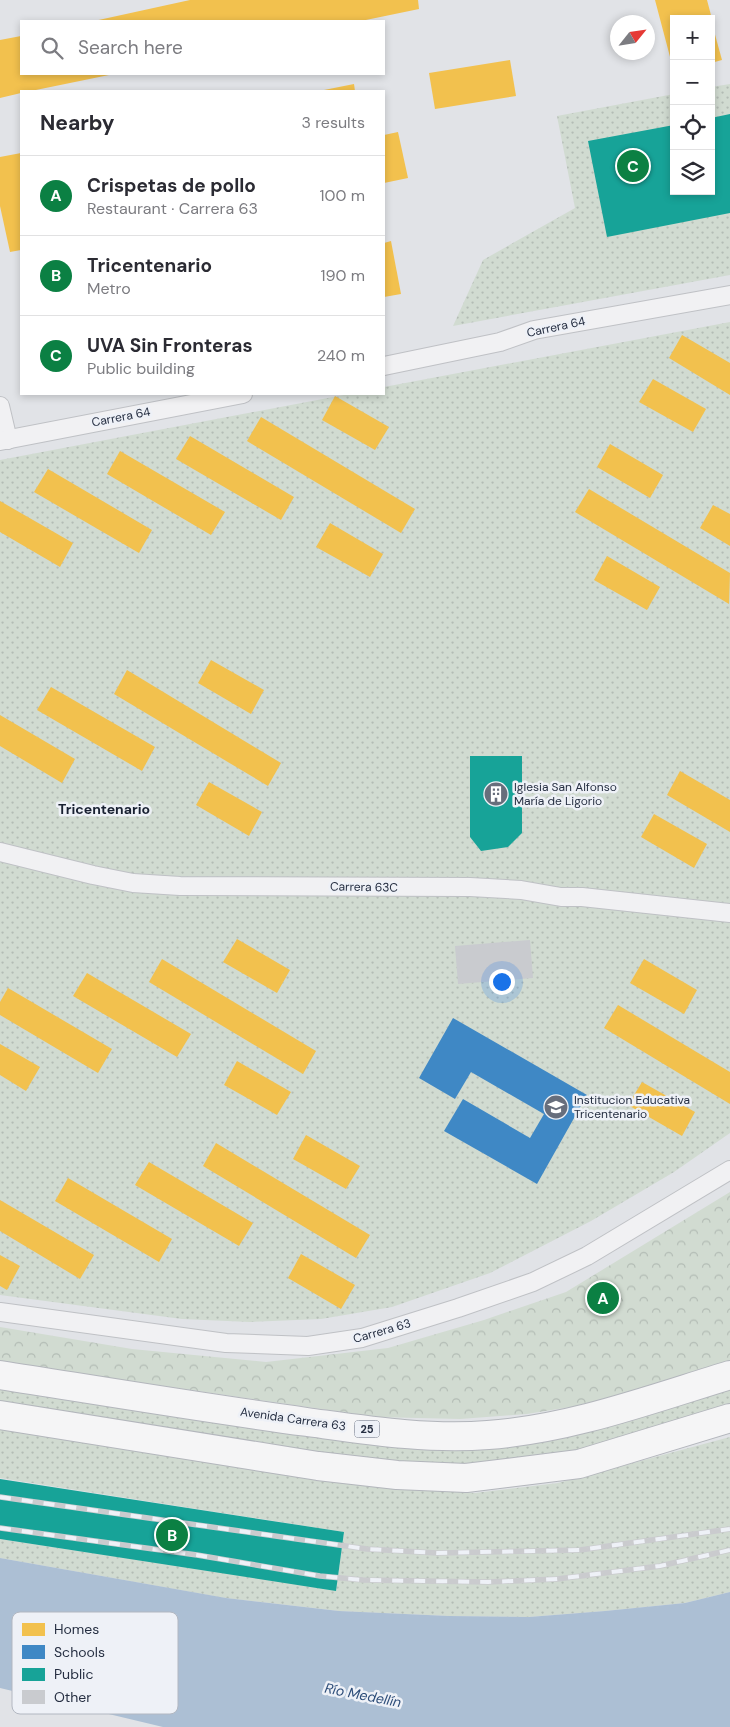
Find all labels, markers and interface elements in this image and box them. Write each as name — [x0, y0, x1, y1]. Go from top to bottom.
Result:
north arrow — [610, 15, 655, 60]
map controls — [670, 15, 715, 195]
button: + — [670, 15, 715, 60]
search box — [20, 20, 385, 75]
icon: search — [38, 34, 66, 62]
text: Search here — [78, 35, 183, 60]
button: − — [670, 60, 715, 105]
button: locate — [670, 105, 715, 150]
text: Nearby — [40, 109, 114, 137]
text: 3 results — [302, 112, 365, 133]
pin: C — [617, 147, 649, 185]
button: layers — [670, 150, 715, 195]
text: Crispetas de pollo — [87, 173, 256, 198]
text: A — [50, 185, 62, 206]
text: 100 m — [320, 185, 365, 206]
text: Restaurant · Carrera 63 — [87, 198, 258, 219]
text: Tricentenario — [87, 253, 212, 278]
text: B — [51, 265, 61, 286]
text: 190 m — [321, 265, 365, 286]
text: Metro — [87, 278, 131, 299]
street label: Carrera 64 — [525, 313, 587, 341]
text: UVA Sin Fronteras — [87, 333, 253, 358]
text: C — [50, 345, 62, 366]
text: 240 m — [317, 345, 365, 366]
text: Public building — [87, 358, 195, 379]
street label: Carrera 64 — [90, 403, 152, 431]
place label: Iglesia San Alfonso María de Ligorio — [514, 779, 617, 809]
building icon: Iglesia San Alfonso María de Ligorio — [483, 781, 509, 807]
district label: Tricentenario — [58, 800, 150, 818]
street label: Carrera 63C — [330, 878, 399, 896]
your location — [489, 969, 515, 995]
place label: Institucion Educativa Tricentenario — [574, 1092, 690, 1122]
school or university icon: Institucion Educativa Tricentenario — [543, 1094, 569, 1120]
pin: A — [587, 1279, 619, 1317]
street label: Carrera 63 — [351, 1315, 413, 1347]
street label: Avenida Carrera 63 — [239, 1404, 347, 1434]
road number: 25 — [354, 1420, 380, 1438]
pin: B — [156, 1516, 188, 1554]
legend — [12, 1612, 178, 1714]
text: Homes — [54, 1620, 99, 1638]
text: Schools — [54, 1643, 105, 1661]
text: Public — [54, 1665, 93, 1683]
water label: Río Medellín — [323, 1679, 403, 1711]
text: Other — [54, 1688, 92, 1706]

